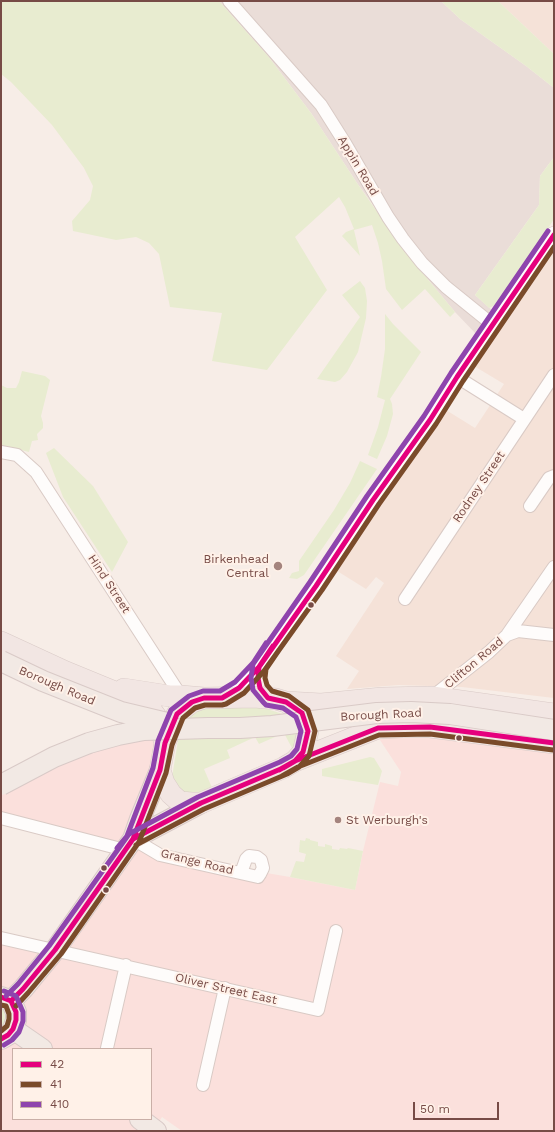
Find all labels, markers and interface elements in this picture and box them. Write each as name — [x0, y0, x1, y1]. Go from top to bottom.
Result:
street label: Appin Road — [335, 134, 381, 198]
street label: Rodney Street — [450, 449, 508, 525]
street label: Hind Street — [85, 552, 133, 616]
place label: Birkenhead Central — [203, 552, 269, 580]
marker: Birkenhead Central — [272, 560, 284, 572]
unlabelled marker — [306, 600, 316, 610]
street label: Clifton Road — [442, 634, 506, 692]
street label: Borough Road — [17, 663, 97, 709]
street label: Borough Road — [340, 706, 422, 724]
unlabelled marker — [454, 733, 464, 743]
place label: St Werburgh's — [346, 813, 428, 827]
marker: St Werburgh's — [333, 815, 343, 825]
street label: Grange Road — [159, 846, 235, 878]
unlabelled marker — [99, 863, 109, 873]
unlabelled marker — [101, 885, 111, 895]
street label: Oliver Street East — [174, 970, 278, 1008]
legend — [12, 1048, 152, 1120]
text: 42 — [50, 1057, 64, 1071]
text: 41 — [50, 1077, 62, 1091]
scale bar — [415, 1094, 501, 1120]
text: 410 — [50, 1097, 69, 1111]
text: 50 m — [420, 1102, 450, 1116]

